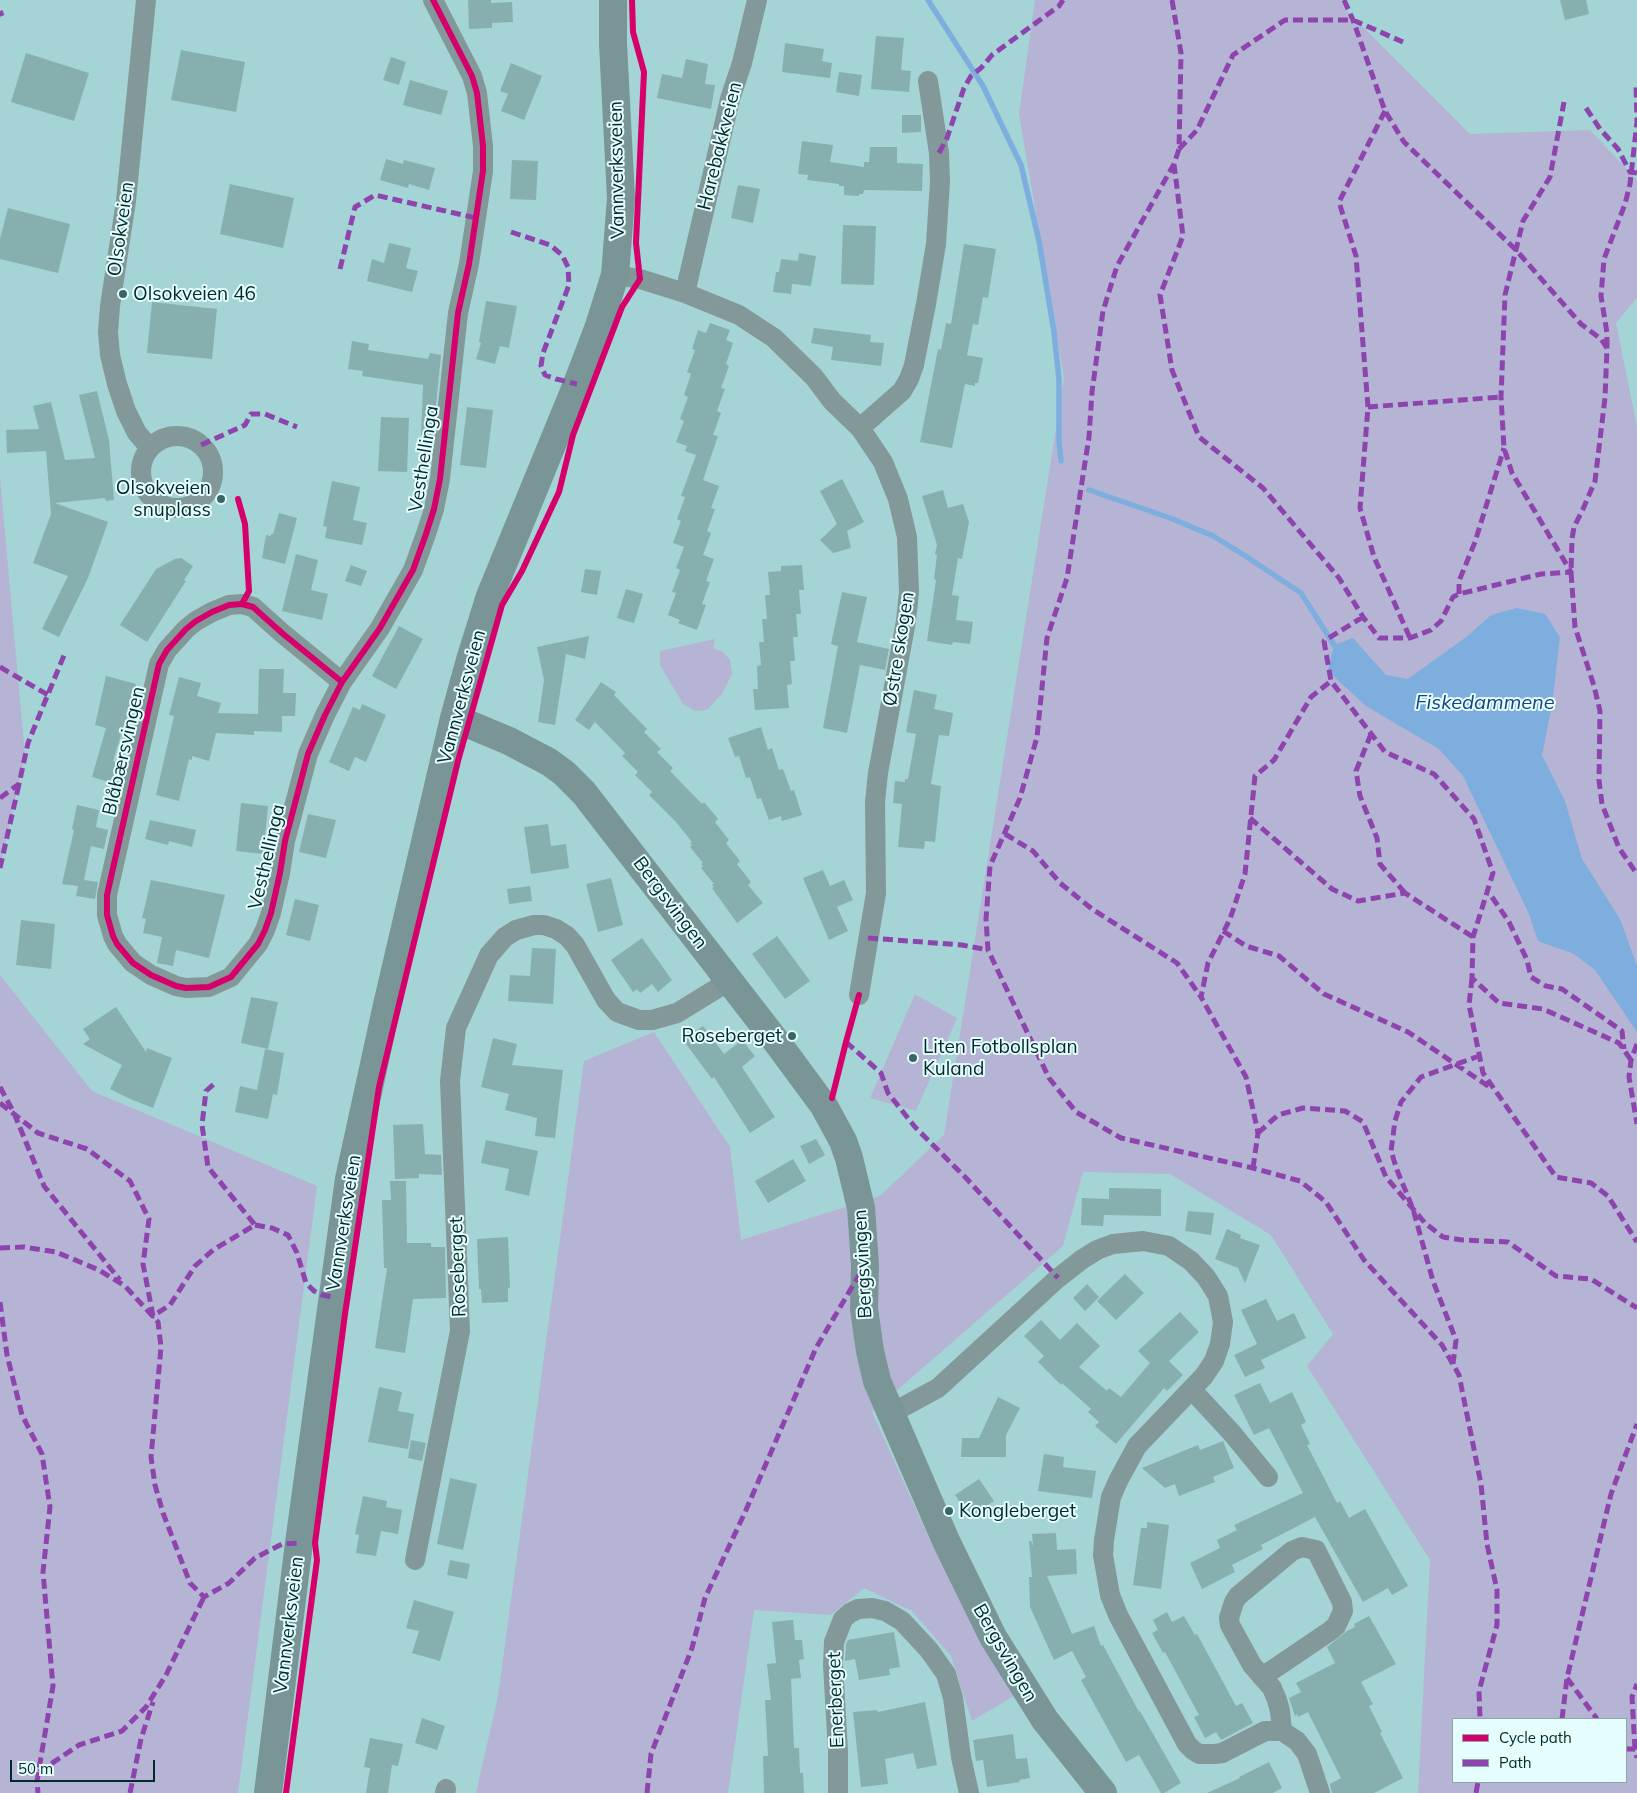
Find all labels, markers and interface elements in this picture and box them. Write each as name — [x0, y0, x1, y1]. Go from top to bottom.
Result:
street label: Harebakkveien — [693, 79, 747, 213]
street label: Vannverksveien — [604, 101, 630, 239]
street label: Olsokveien — [103, 180, 139, 278]
place label: Olsokveien 46 — [133, 283, 256, 305]
marker: Olsokveien 46 — [117, 288, 129, 300]
street label: Vesthellinga — [404, 404, 444, 514]
place label: Olsokveien snuplass — [116, 477, 211, 521]
marker: Olsokveien snuplass — [215, 493, 227, 505]
street label: Østre skogen — [879, 590, 919, 708]
street label: Vannverksveien — [433, 627, 491, 767]
street label: Blåbærsvingen — [98, 684, 150, 818]
water label: Fiskedammene — [1415, 691, 1555, 715]
street label: Vesthellinga — [244, 802, 290, 912]
street label: Bergsvingen — [628, 852, 712, 954]
place label: Roseberget — [682, 1025, 782, 1047]
marker: Roseberget — [786, 1030, 798, 1042]
place label: Liten Fotbollsplan Kuland — [923, 1036, 1078, 1080]
marker: Liten Fotbollsplan Kuland — [907, 1052, 919, 1064]
street label: Vannverksveien — [322, 1153, 366, 1293]
street label: Bergsvingen — [849, 1209, 877, 1319]
street label: Roseberget — [445, 1216, 471, 1318]
place label: Kongleberget — [959, 1500, 1076, 1522]
marker: Kongleberget — [943, 1505, 955, 1517]
street label: Vannverksveien — [269, 1555, 309, 1695]
street label: Bergsvingen — [968, 1600, 1042, 1706]
street label: Enerberget — [823, 1651, 849, 1749]
legend — [1452, 1718, 1627, 1783]
text: Cycle path — [1499, 1728, 1572, 1747]
scale bar — [12, 1750, 158, 1782]
text: Path — [1499, 1753, 1531, 1772]
text: 50 m — [18, 1759, 53, 1778]

